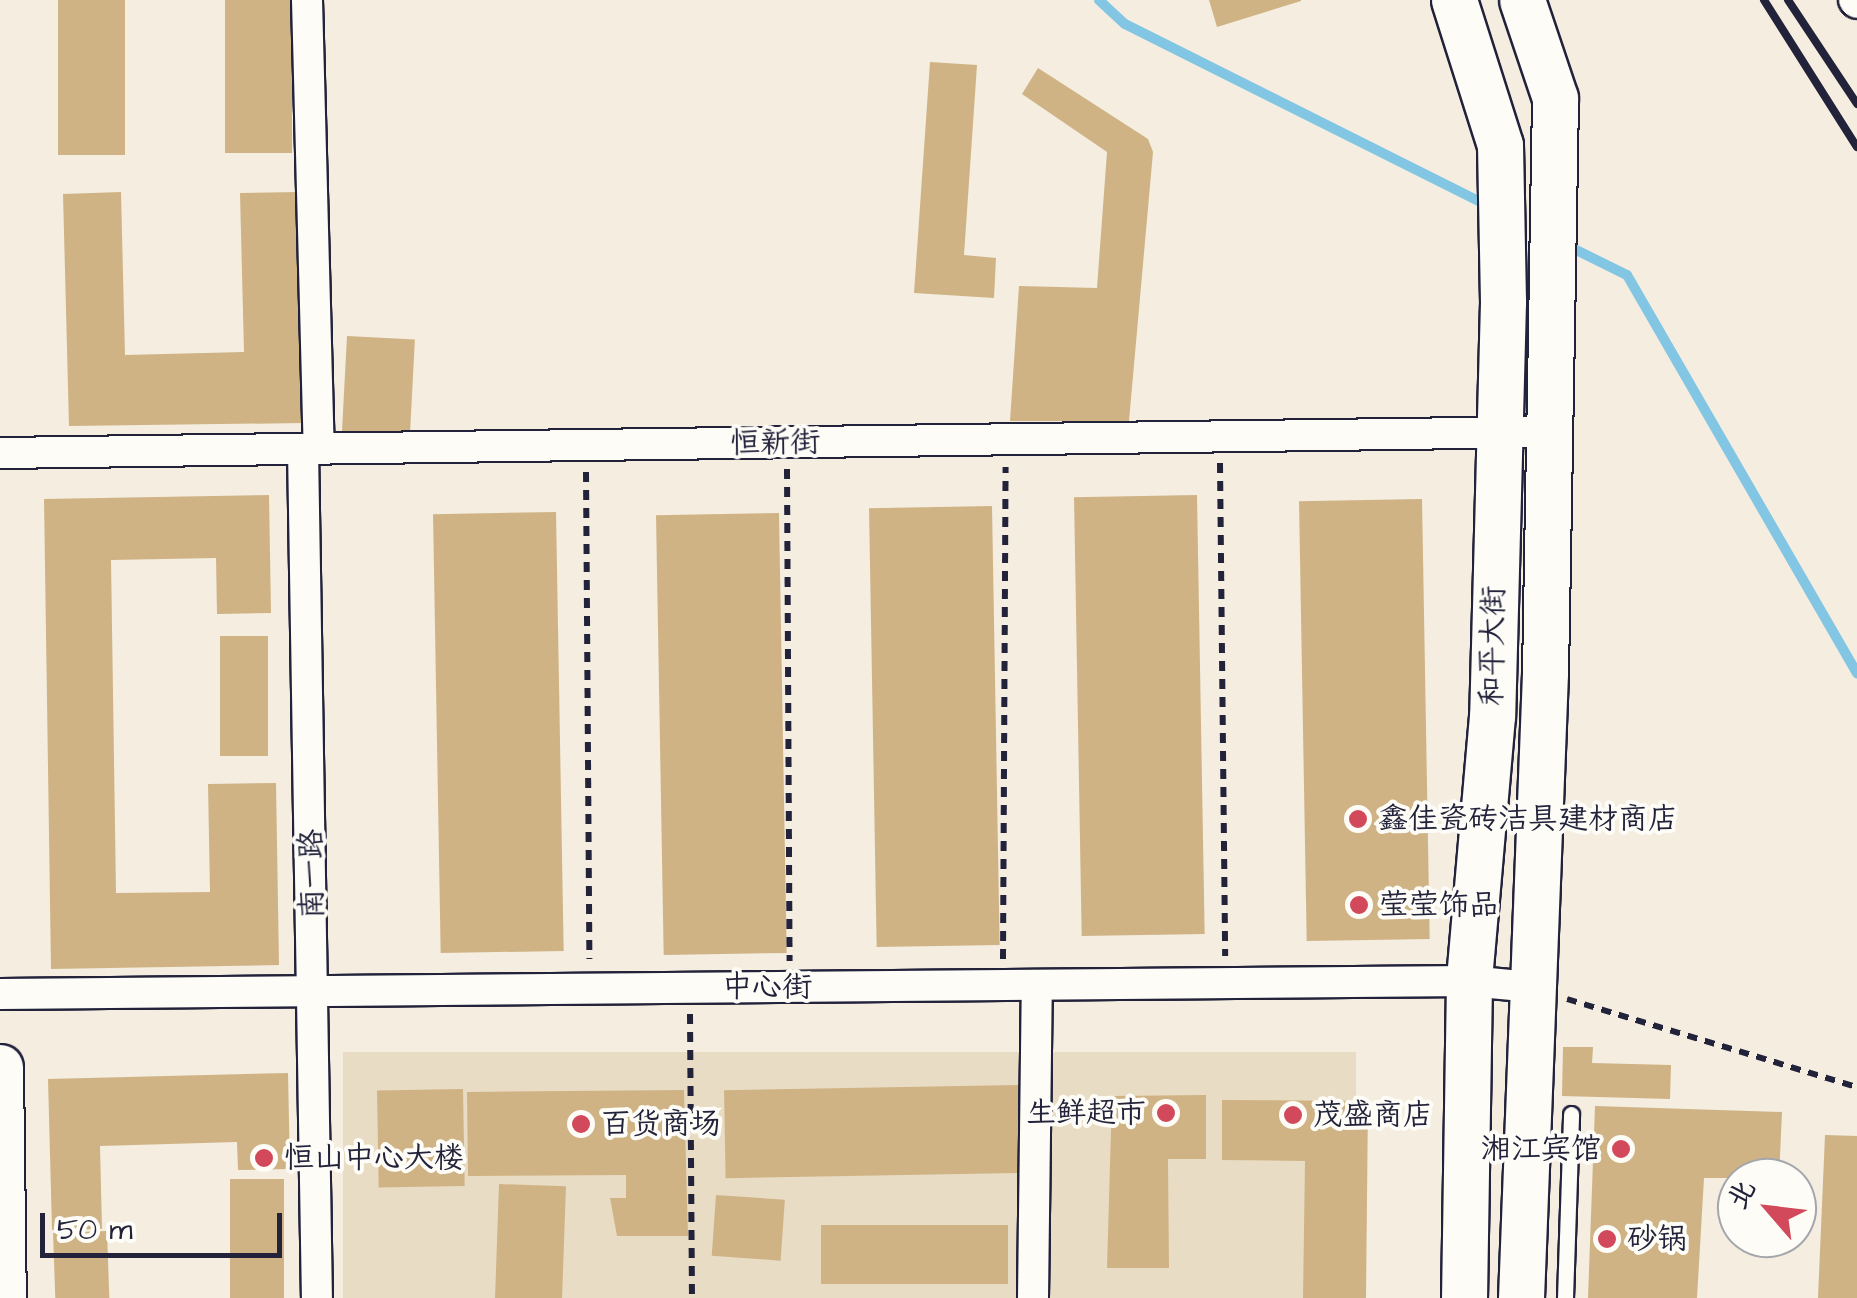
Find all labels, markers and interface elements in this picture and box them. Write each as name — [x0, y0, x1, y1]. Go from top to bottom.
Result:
street label: 恒新街 — [730, 424, 820, 462]
street label: 和平大街 — [1474, 586, 1512, 706]
place label: 鑫佳瓷砖洁具建材商店 — [1378, 801, 1678, 837]
marker: 鑫佳瓷砖洁具建材商店 — [1347, 808, 1369, 830]
street label: 南一路 — [293, 829, 331, 919]
place label: 莹莹饰品 — [1379, 887, 1499, 923]
marker: 莹莹饰品 — [1348, 894, 1370, 916]
street label: 中心街 — [722, 969, 812, 1005]
place label: 生鲜超市 — [1026, 1095, 1146, 1131]
place label: 茂盛商店 — [1313, 1097, 1433, 1133]
marker: 生鲜超市 — [1155, 1102, 1177, 1124]
marker: 茂盛商店 — [1282, 1104, 1304, 1126]
place label: 百货商场 — [601, 1106, 721, 1142]
marker: 百货商场 — [570, 1113, 592, 1135]
place label: 湘江宾馆 — [1481, 1131, 1601, 1167]
marker: 湘江宾馆 — [1610, 1138, 1632, 1160]
place label: 恒山中心大楼 — [284, 1140, 464, 1176]
marker: 恒山中心大楼 — [253, 1147, 275, 1169]
north arrow — [1717, 1158, 1817, 1258]
text: 北 — [1718, 1173, 1766, 1216]
scale bar — [45, 1193, 288, 1255]
text: 50 m — [57, 1209, 133, 1251]
place label: 砂锅 — [1627, 1221, 1687, 1257]
marker: 砂锅 — [1596, 1228, 1618, 1250]

